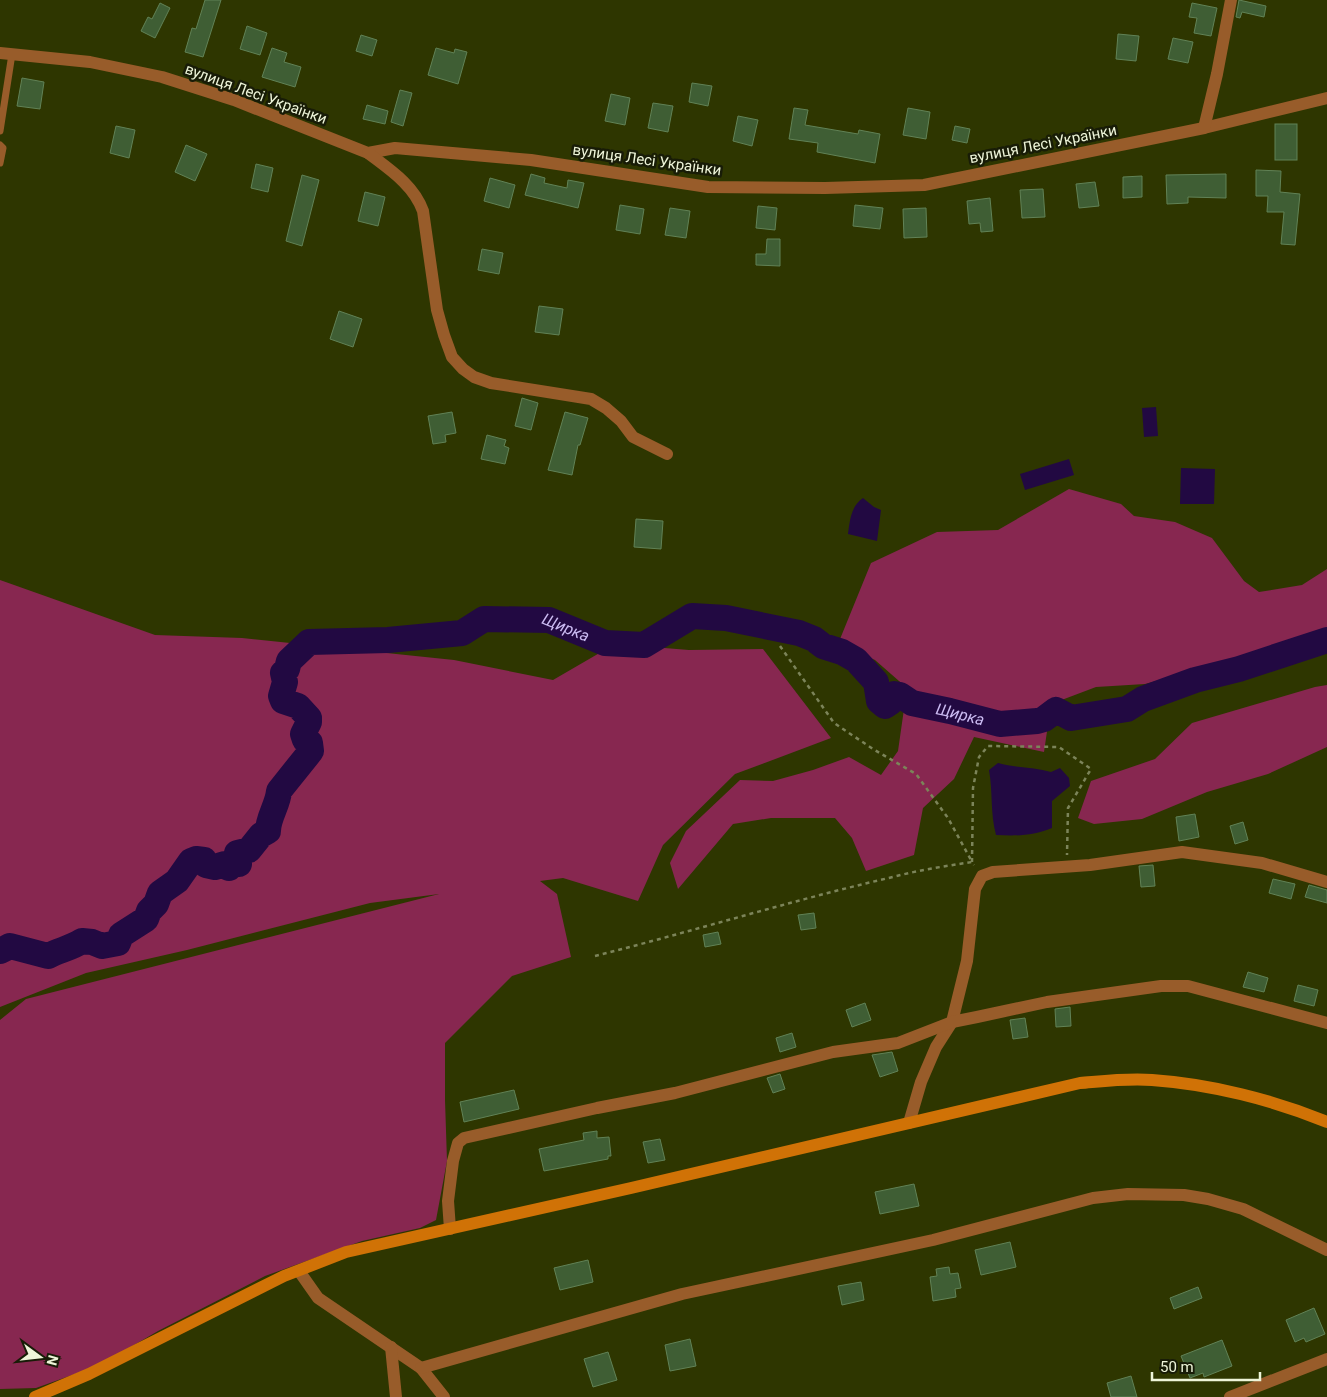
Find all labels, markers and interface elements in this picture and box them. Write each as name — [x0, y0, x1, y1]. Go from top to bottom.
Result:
street label: вулиця Лесі Українки — [183, 60, 329, 128]
street label: вулиця Лесі Українки — [968, 121, 1118, 167]
street label: вулиця Лесі Українки — [572, 141, 722, 179]
water label: Щирка — [539, 609, 592, 645]
water label: Щирка — [934, 699, 987, 729]
north arrow — [15, 1332, 65, 1382]
scale bar — [1152, 1350, 1260, 1382]
text: N — [44, 1354, 62, 1367]
text: 50 m — [1160, 1358, 1194, 1376]

